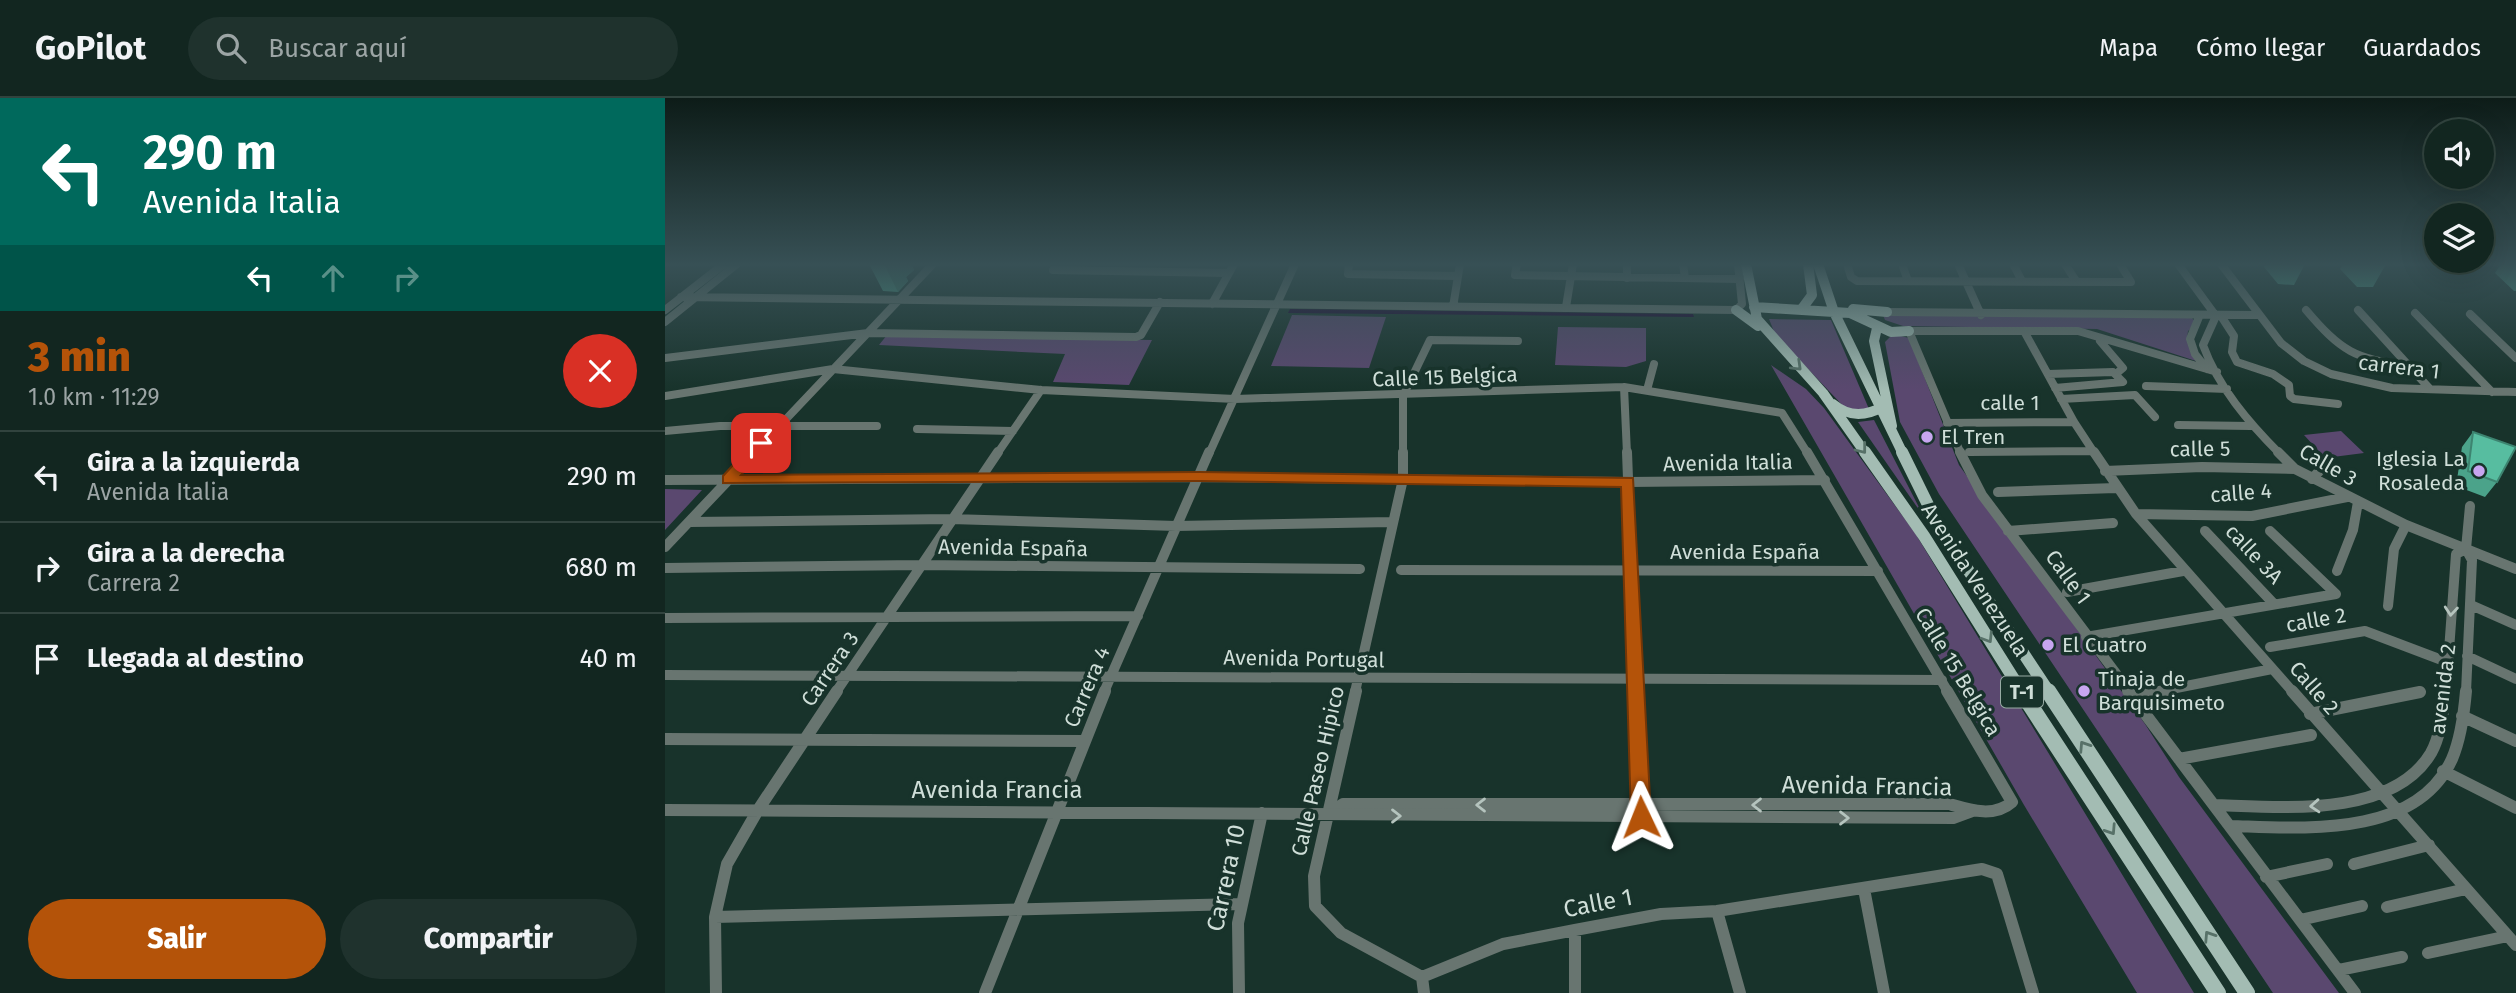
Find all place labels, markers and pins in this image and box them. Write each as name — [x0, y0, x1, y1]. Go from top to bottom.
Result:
pin — [731, 413, 791, 473]
place label: El Tren — [1941, 424, 2005, 450]
marker: El Tren — [1919, 429, 1935, 445]
place label: Iglesia La Rosaleda — [2376, 446, 2465, 496]
marker: Iglesia La Rosaleda — [2471, 463, 2487, 479]
place label: El Cuatro — [2062, 632, 2147, 658]
marker: El Cuatro — [2040, 637, 2056, 653]
place label: Tinaja de Barquisimeto — [2098, 666, 2225, 716]
marker: Tinaja de Barquisimeto — [2076, 683, 2092, 699]

